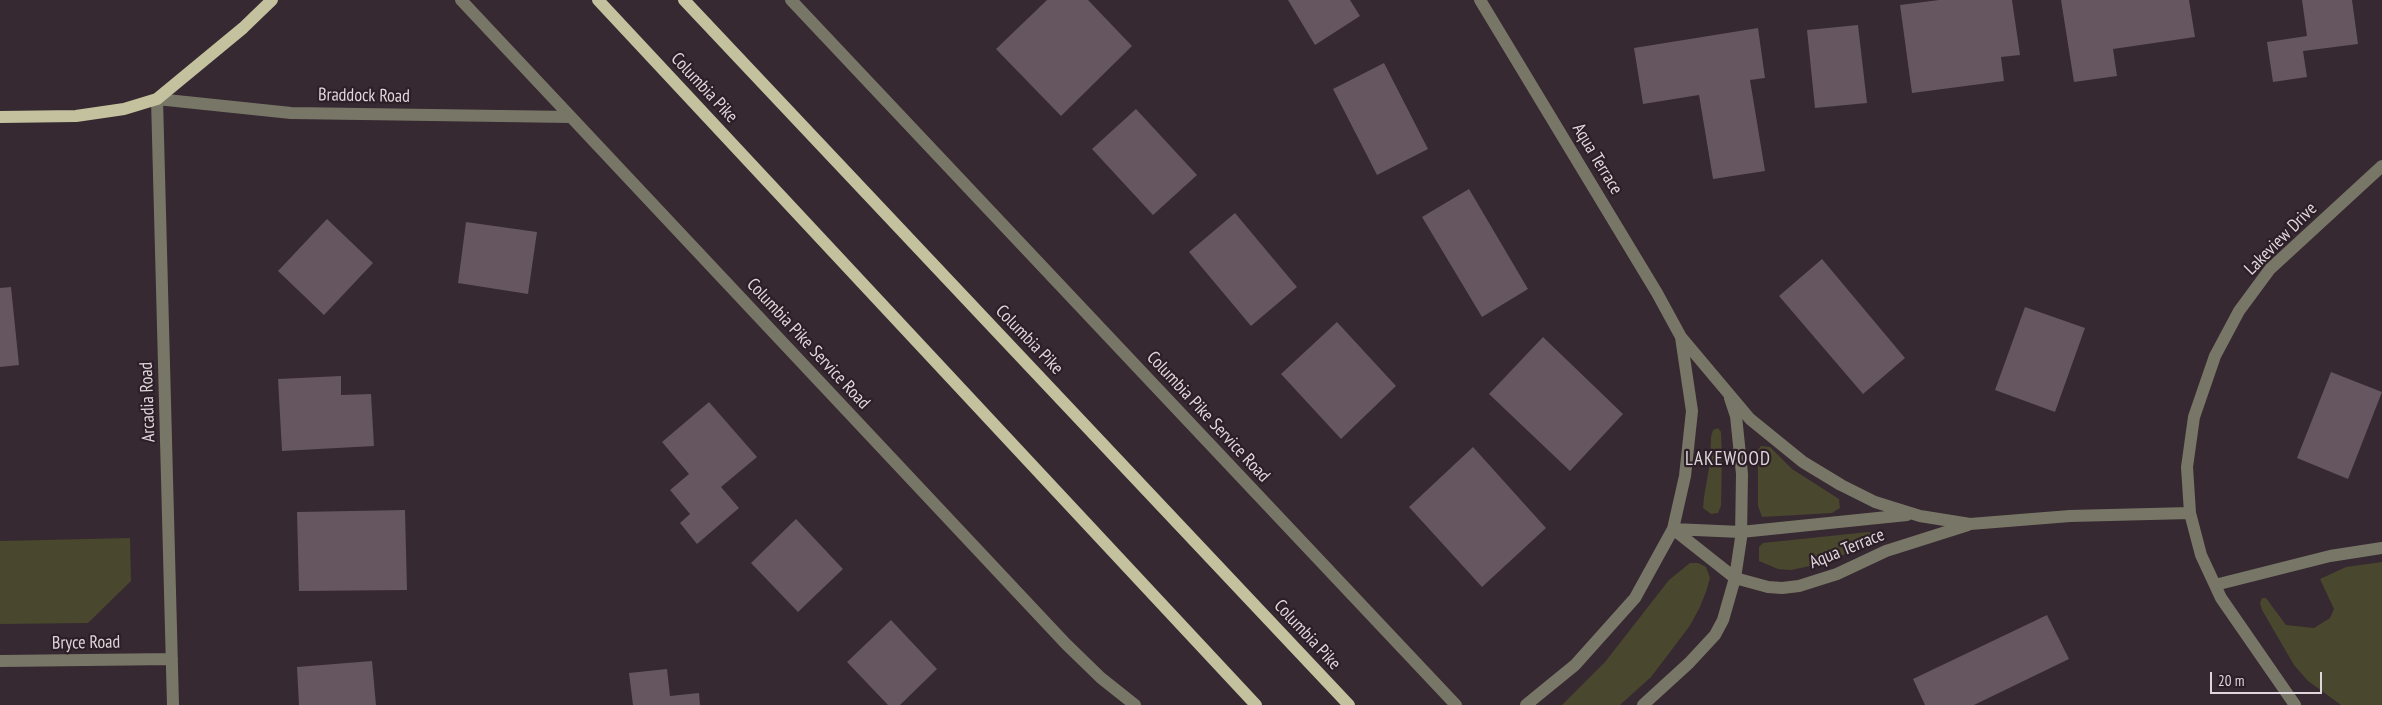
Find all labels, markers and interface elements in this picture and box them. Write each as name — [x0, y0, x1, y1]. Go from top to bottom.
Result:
street label: Columbia Pike — [666, 48, 742, 128]
street label: Braddock Road — [318, 84, 410, 108]
street label: Aqua Terrace — [1567, 120, 1627, 198]
street label: Lakeview Drive — [2240, 198, 2322, 280]
street label: Columbia Pike Service Road — [742, 274, 874, 414]
street label: Columbia Pike — [991, 301, 1067, 379]
street label: Columbia Pike Service Road — [1142, 347, 1274, 487]
street label: Arcadia Road — [136, 361, 160, 443]
district label: LAKEWOOD — [1684, 449, 1772, 471]
street label: Aqua Terrace — [1806, 524, 1888, 574]
street label: Columbia Pike — [1269, 595, 1345, 675]
street label: Bryce Road — [52, 632, 120, 654]
scale bar — [2212, 662, 2324, 694]
text: 20 m — [2218, 671, 2244, 690]

